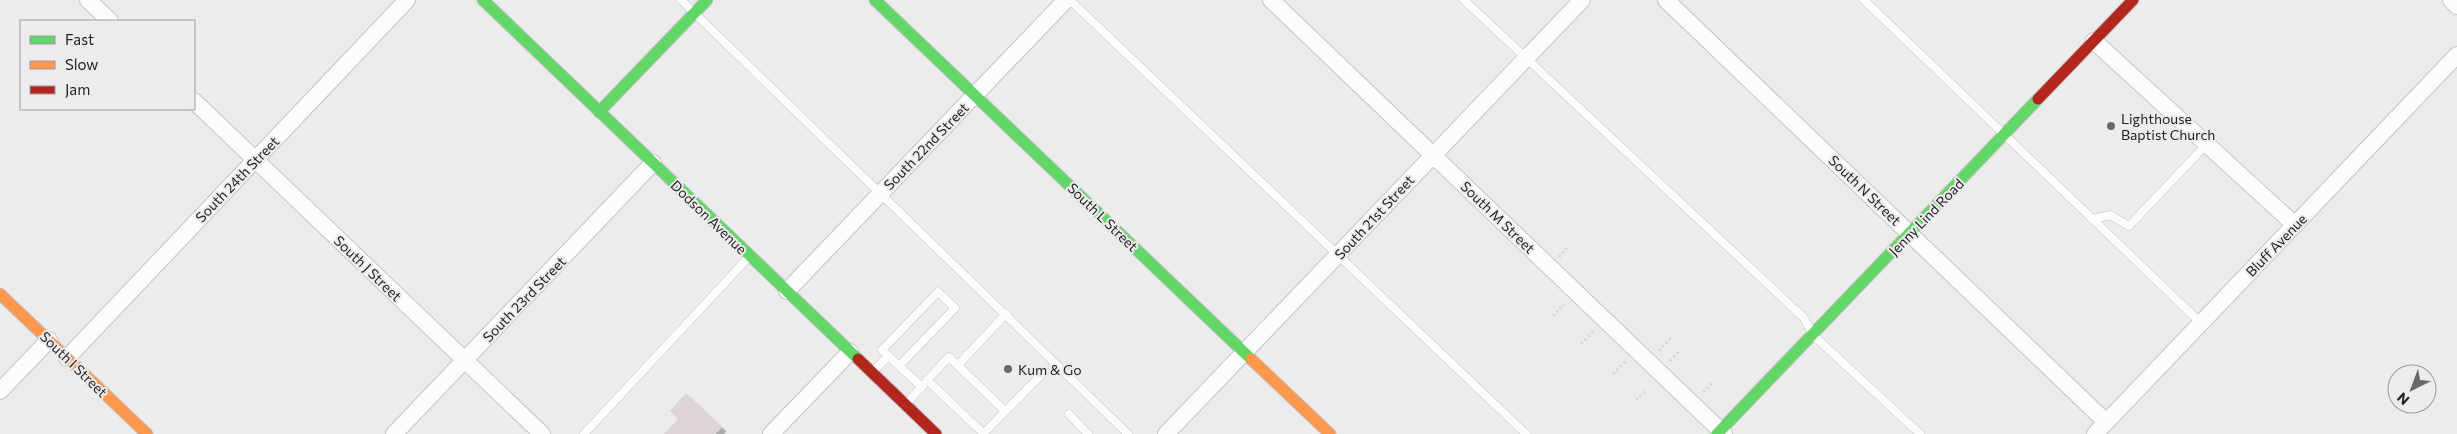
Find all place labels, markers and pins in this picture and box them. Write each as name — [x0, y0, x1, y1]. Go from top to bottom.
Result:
place label: Lighthouse Baptist Church — [2121, 110, 2215, 143]
marker: Lighthouse Baptist Church — [2105, 120, 2117, 132]
place label: Kum & Go — [1018, 361, 1082, 378]
marker: Kum & Go — [1002, 363, 1014, 375]

